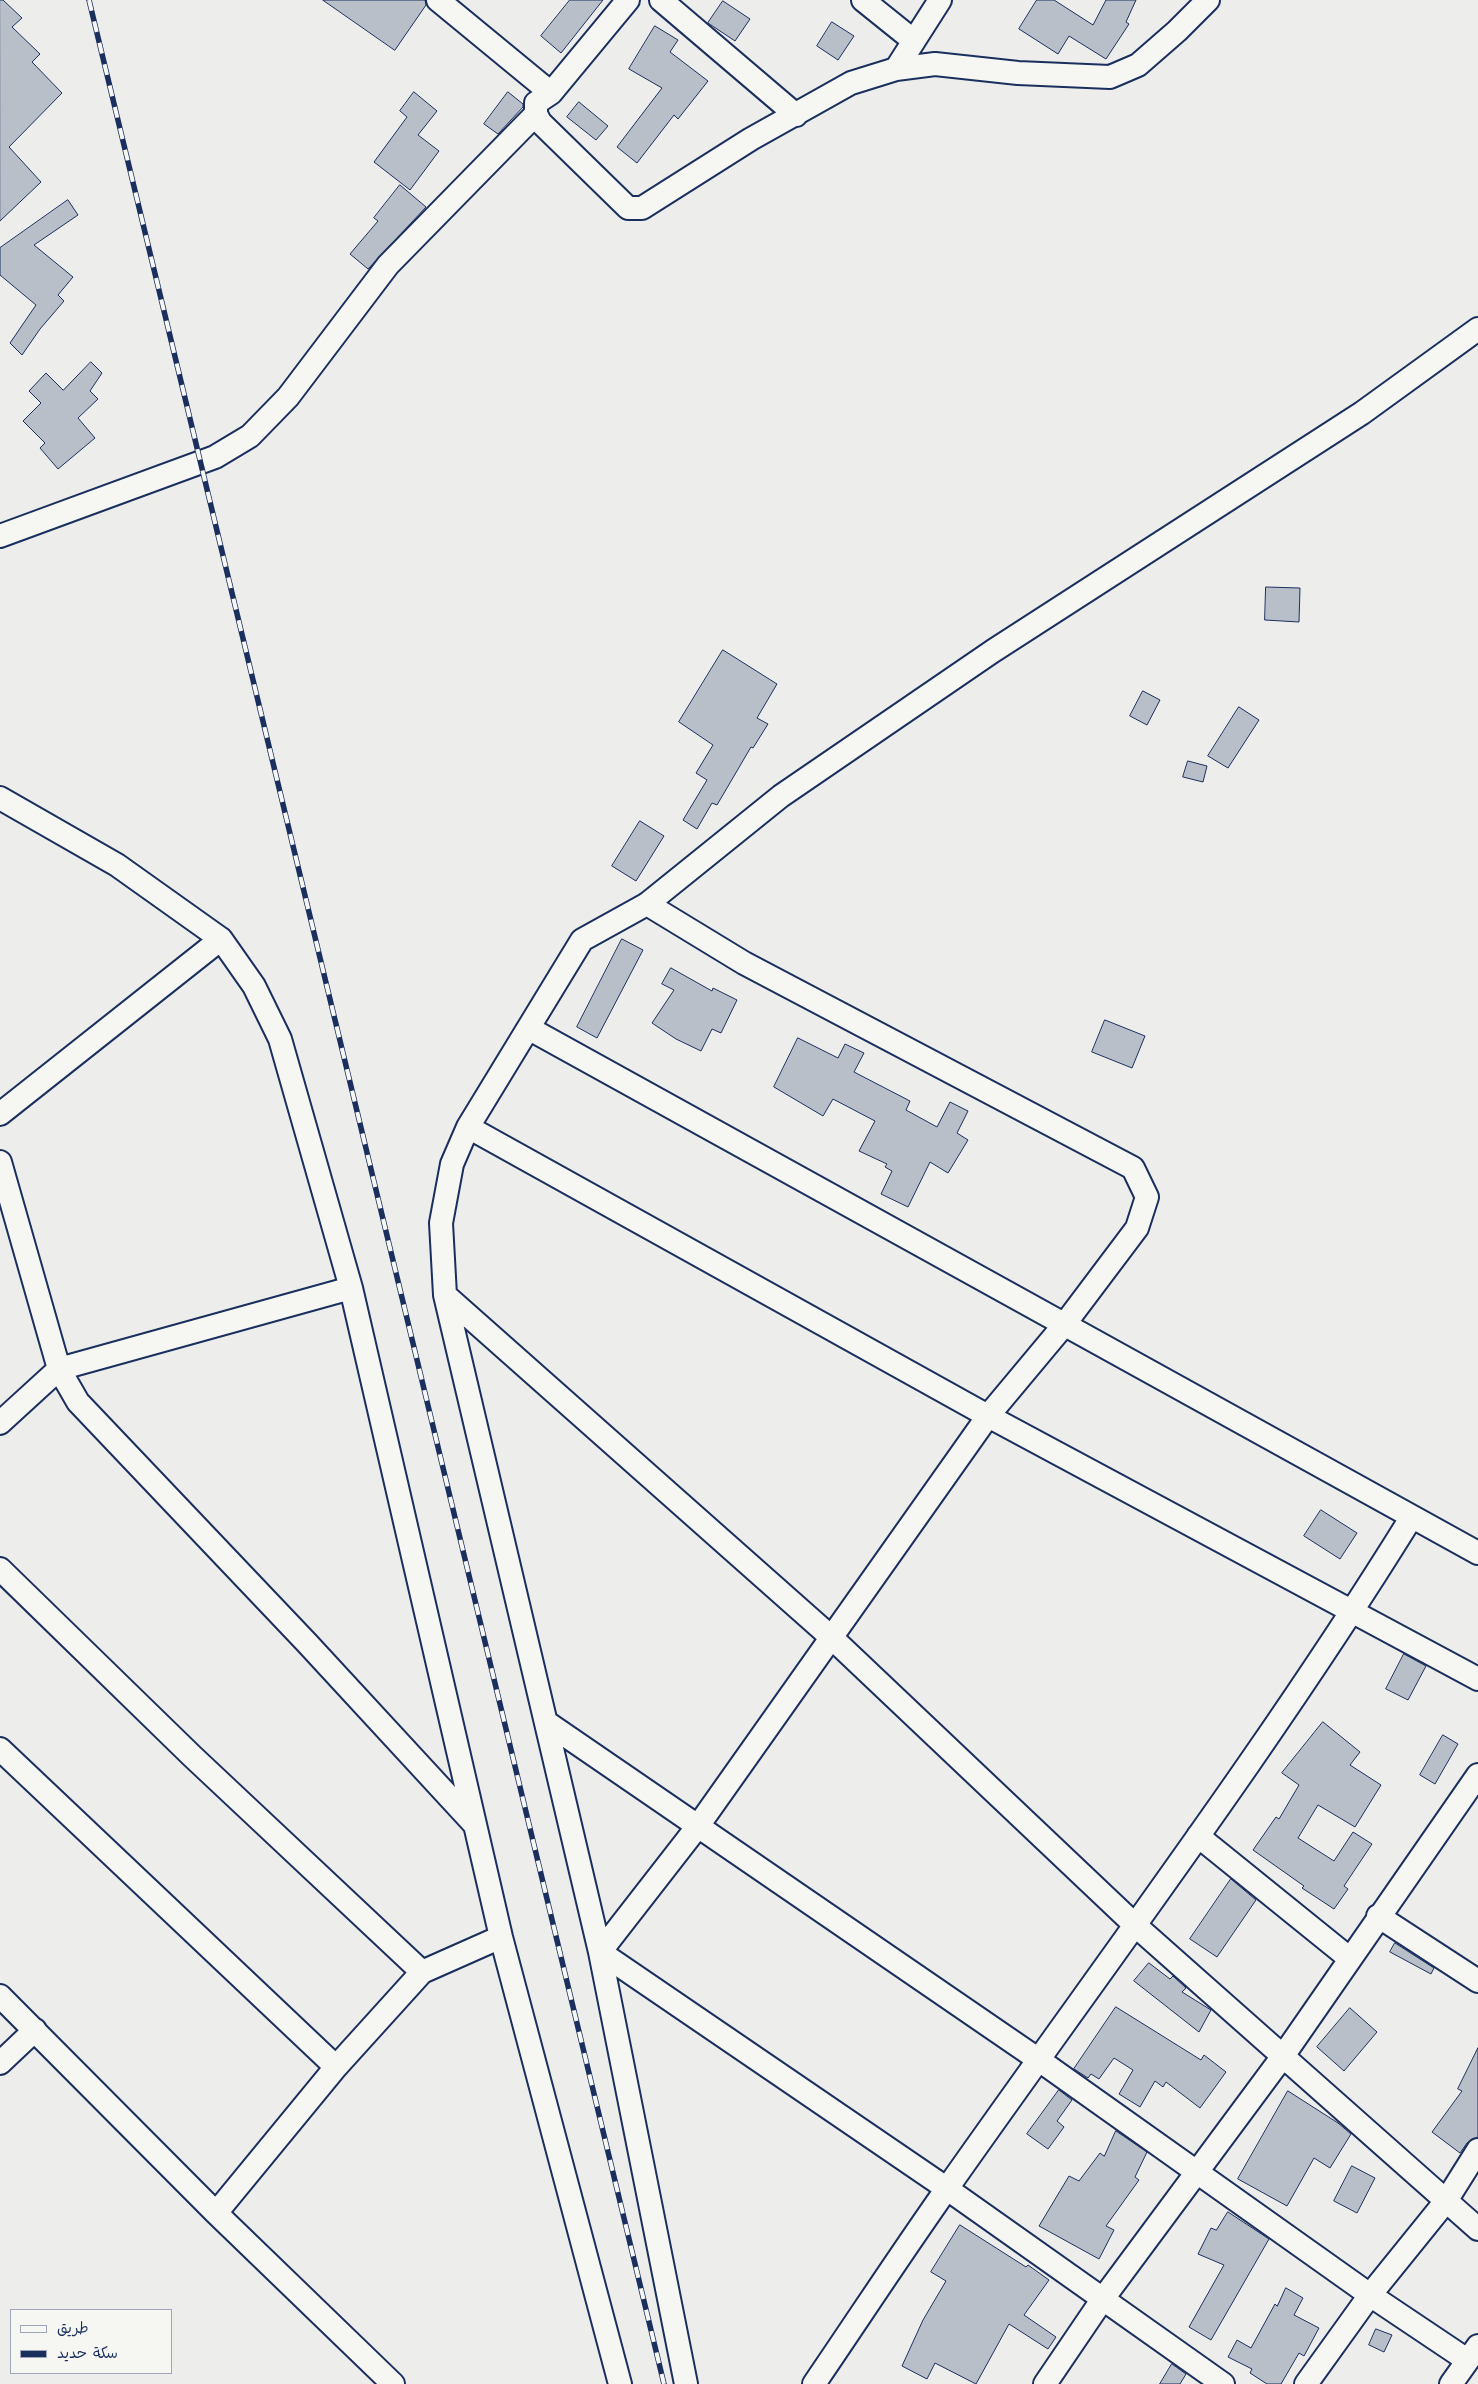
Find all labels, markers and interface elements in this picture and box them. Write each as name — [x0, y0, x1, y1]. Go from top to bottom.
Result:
legend — [10, 2309, 172, 2374]
text: طريق — [57, 2317, 89, 2341]
text: سكة حديد — [57, 2342, 118, 2366]

